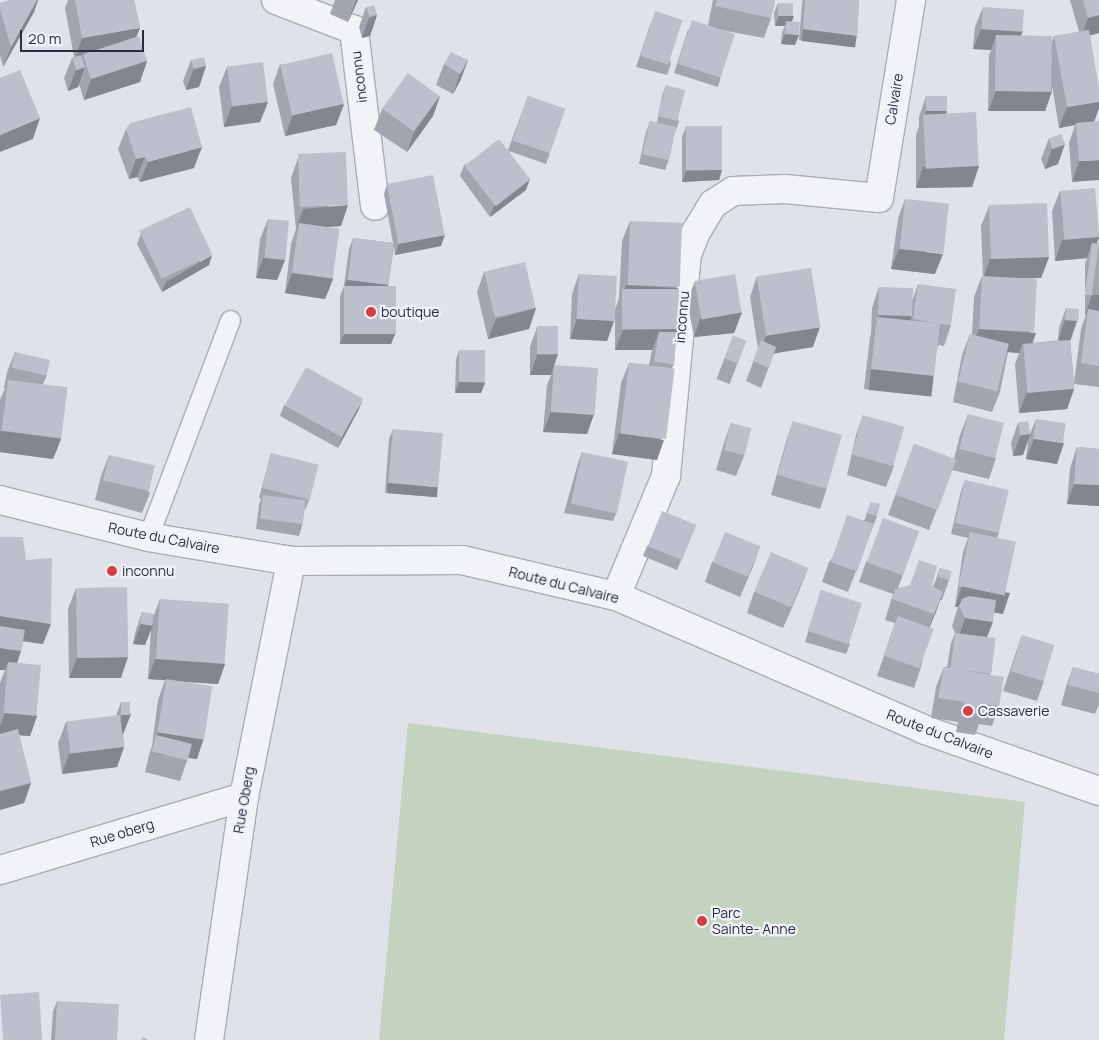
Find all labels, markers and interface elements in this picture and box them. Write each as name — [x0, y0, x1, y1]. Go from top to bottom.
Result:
scale bar — [22, 20, 146, 52]
text: 20 m — [28, 28, 61, 49]
street label: inconnu — [347, 50, 371, 104]
street label: Calvaire — [882, 72, 906, 126]
street label: inconnu — [671, 290, 693, 344]
place label: boutique — [381, 304, 440, 320]
marker: boutique — [365, 306, 377, 318]
street label: Route du Calvaire — [107, 519, 221, 557]
place label: inconnu — [122, 563, 174, 579]
street label: Route du Calvaire — [507, 563, 621, 607]
marker: inconnu — [106, 565, 118, 577]
place label: Cassaverie — [978, 703, 1050, 719]
marker: Cassaverie — [962, 705, 974, 717]
street label: Route du Calvaire — [884, 706, 996, 762]
street label: Rue Oberg — [230, 765, 258, 835]
street label: Rue oberg — [88, 815, 156, 851]
place label: Parc Sainte- Anne — [712, 905, 796, 938]
marker: Parc Sainte- Anne — [696, 915, 708, 927]

